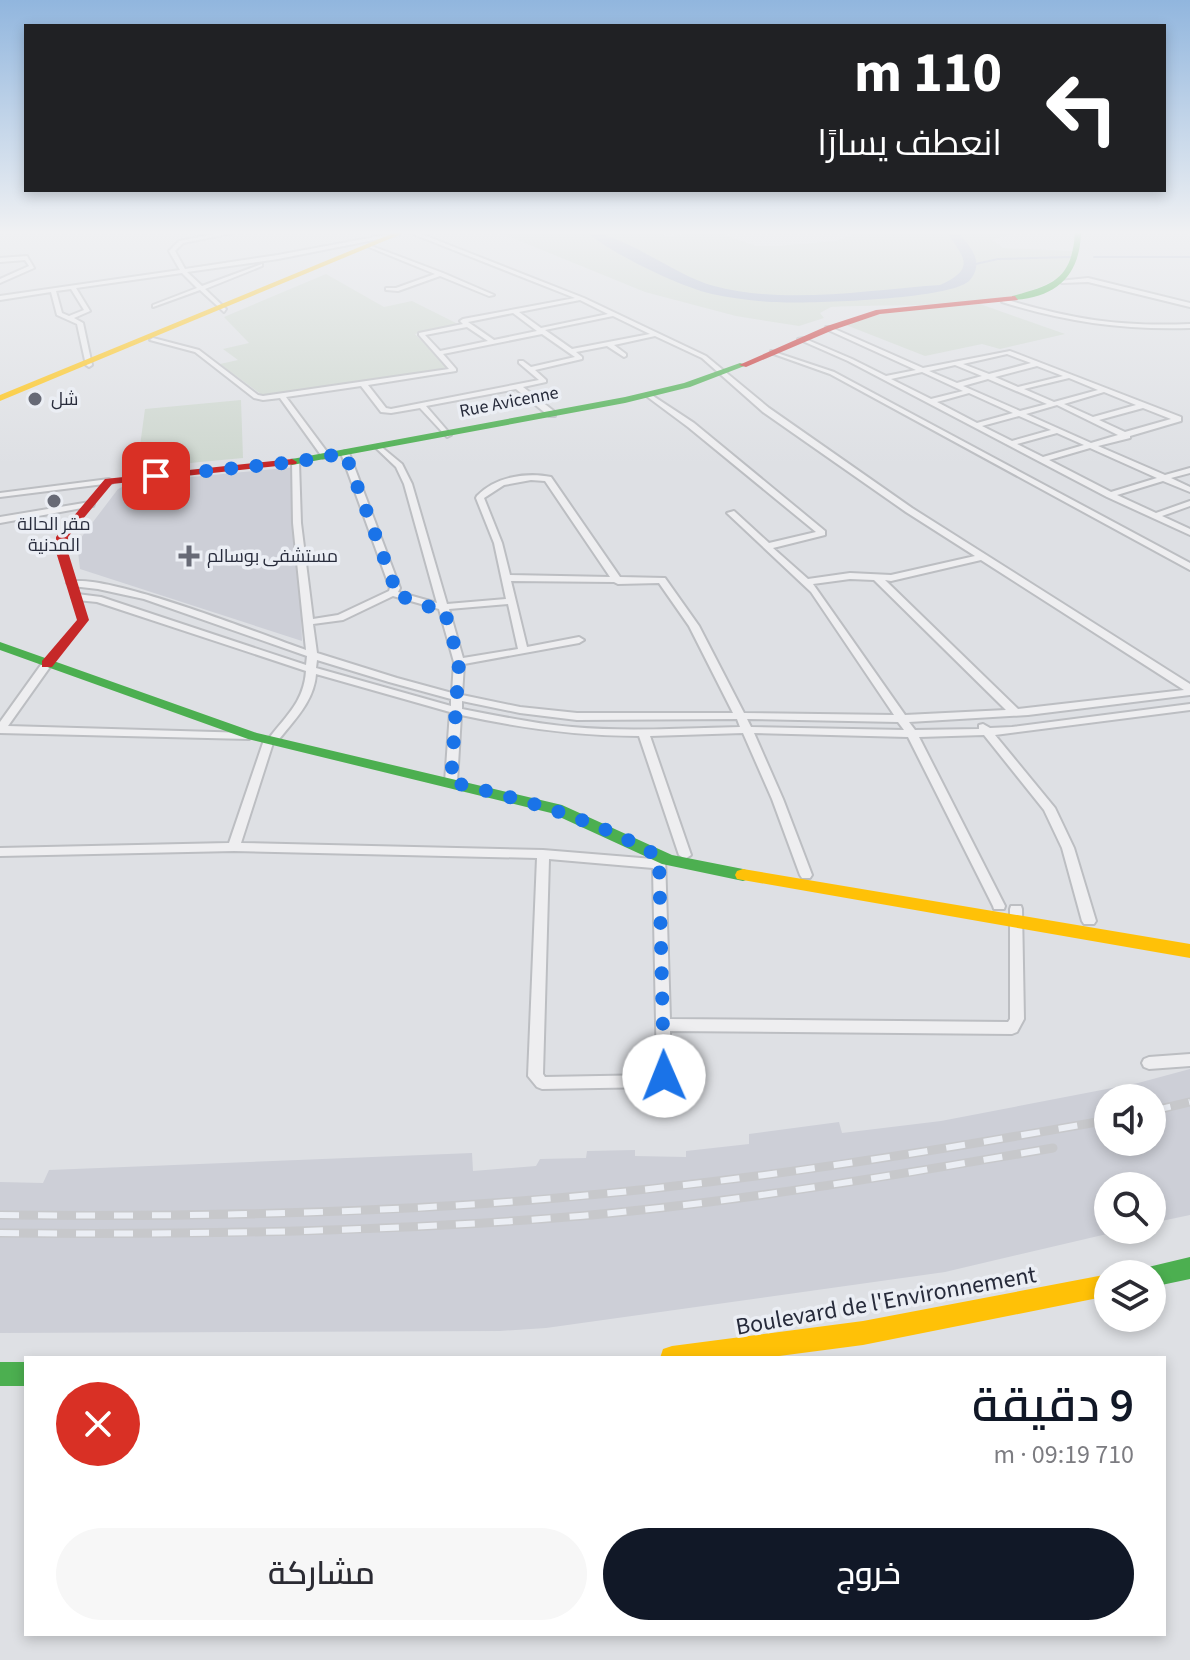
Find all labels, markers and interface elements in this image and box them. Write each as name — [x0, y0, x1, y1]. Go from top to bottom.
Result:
text: 110 m — [854, 34, 1002, 113]
icon: left — [1030, 56, 1134, 160]
text: انعطف يسارًا — [817, 118, 1002, 169]
street label: Rue Avicenne — [457, 380, 561, 424]
place label: شل — [51, 387, 78, 412]
marker: شل — [26, 390, 44, 408]
pin — [122, 442, 190, 510]
icon: arrive — [134, 454, 178, 498]
marker: مقر الحالة المدنية — [45, 492, 63, 510]
place label: مقر الحالة المدنية — [17, 512, 91, 558]
place label: مستشفى بوسالم — [207, 544, 338, 569]
marker: مستشفى بوسالم — [178, 545, 200, 567]
position arrow — [622, 1034, 706, 1118]
map controls — [1094, 1084, 1166, 1332]
button: sound — [1094, 1084, 1166, 1156]
button: search — [1094, 1172, 1166, 1244]
street label: Boulevard de l'Environnement — [733, 1257, 1039, 1345]
button: layers — [1094, 1260, 1166, 1332]
text: 9 دقيقة — [972, 1372, 1134, 1440]
button: close — [56, 1382, 140, 1466]
text: 710 m · 09:19 — [993, 1436, 1134, 1473]
button: مشاركة — [56, 1528, 587, 1620]
button: خروج — [603, 1528, 1134, 1620]

